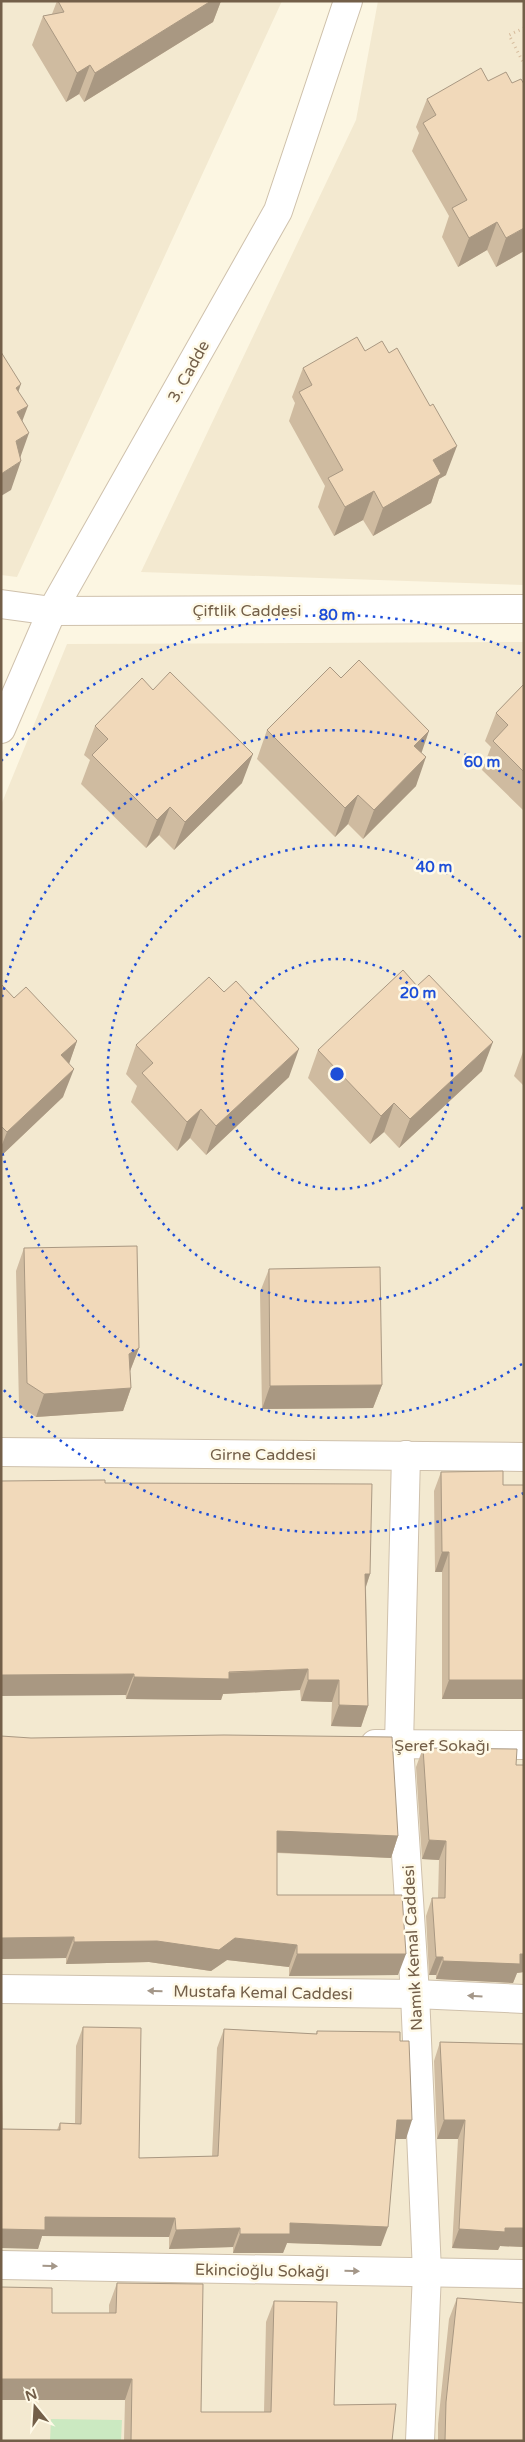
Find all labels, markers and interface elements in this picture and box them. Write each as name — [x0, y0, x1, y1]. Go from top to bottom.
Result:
street label: 3. Cadde — [164, 337, 214, 406]
street label: Çiftlik Caddesi — [192, 601, 302, 621]
text: 80 m — [319, 606, 355, 624]
text: 60 m — [464, 753, 500, 771]
text: 40 m — [416, 858, 452, 876]
text: 20 m — [400, 984, 436, 1002]
centre of rings — [328, 1065, 346, 1083]
street label: Girne Caddesi — [210, 1445, 316, 1465]
street label: Şeref Sokağı — [394, 1736, 490, 1756]
street label: Namık Kemal Caddesi — [399, 1865, 427, 2031]
street label: Mustafa Kemal Caddesi — [173, 1981, 353, 2005]
one-way arrow — [147, 1987, 163, 1995]
one-way arrow — [467, 1992, 483, 2000]
street label: Ekincioğlu Sokağı — [195, 2260, 329, 2282]
one-way arrow — [42, 2262, 58, 2270]
one-way arrow — [345, 2267, 361, 2275]
north arrow — [10, 2382, 60, 2432]
text: N — [23, 2385, 39, 2405]

